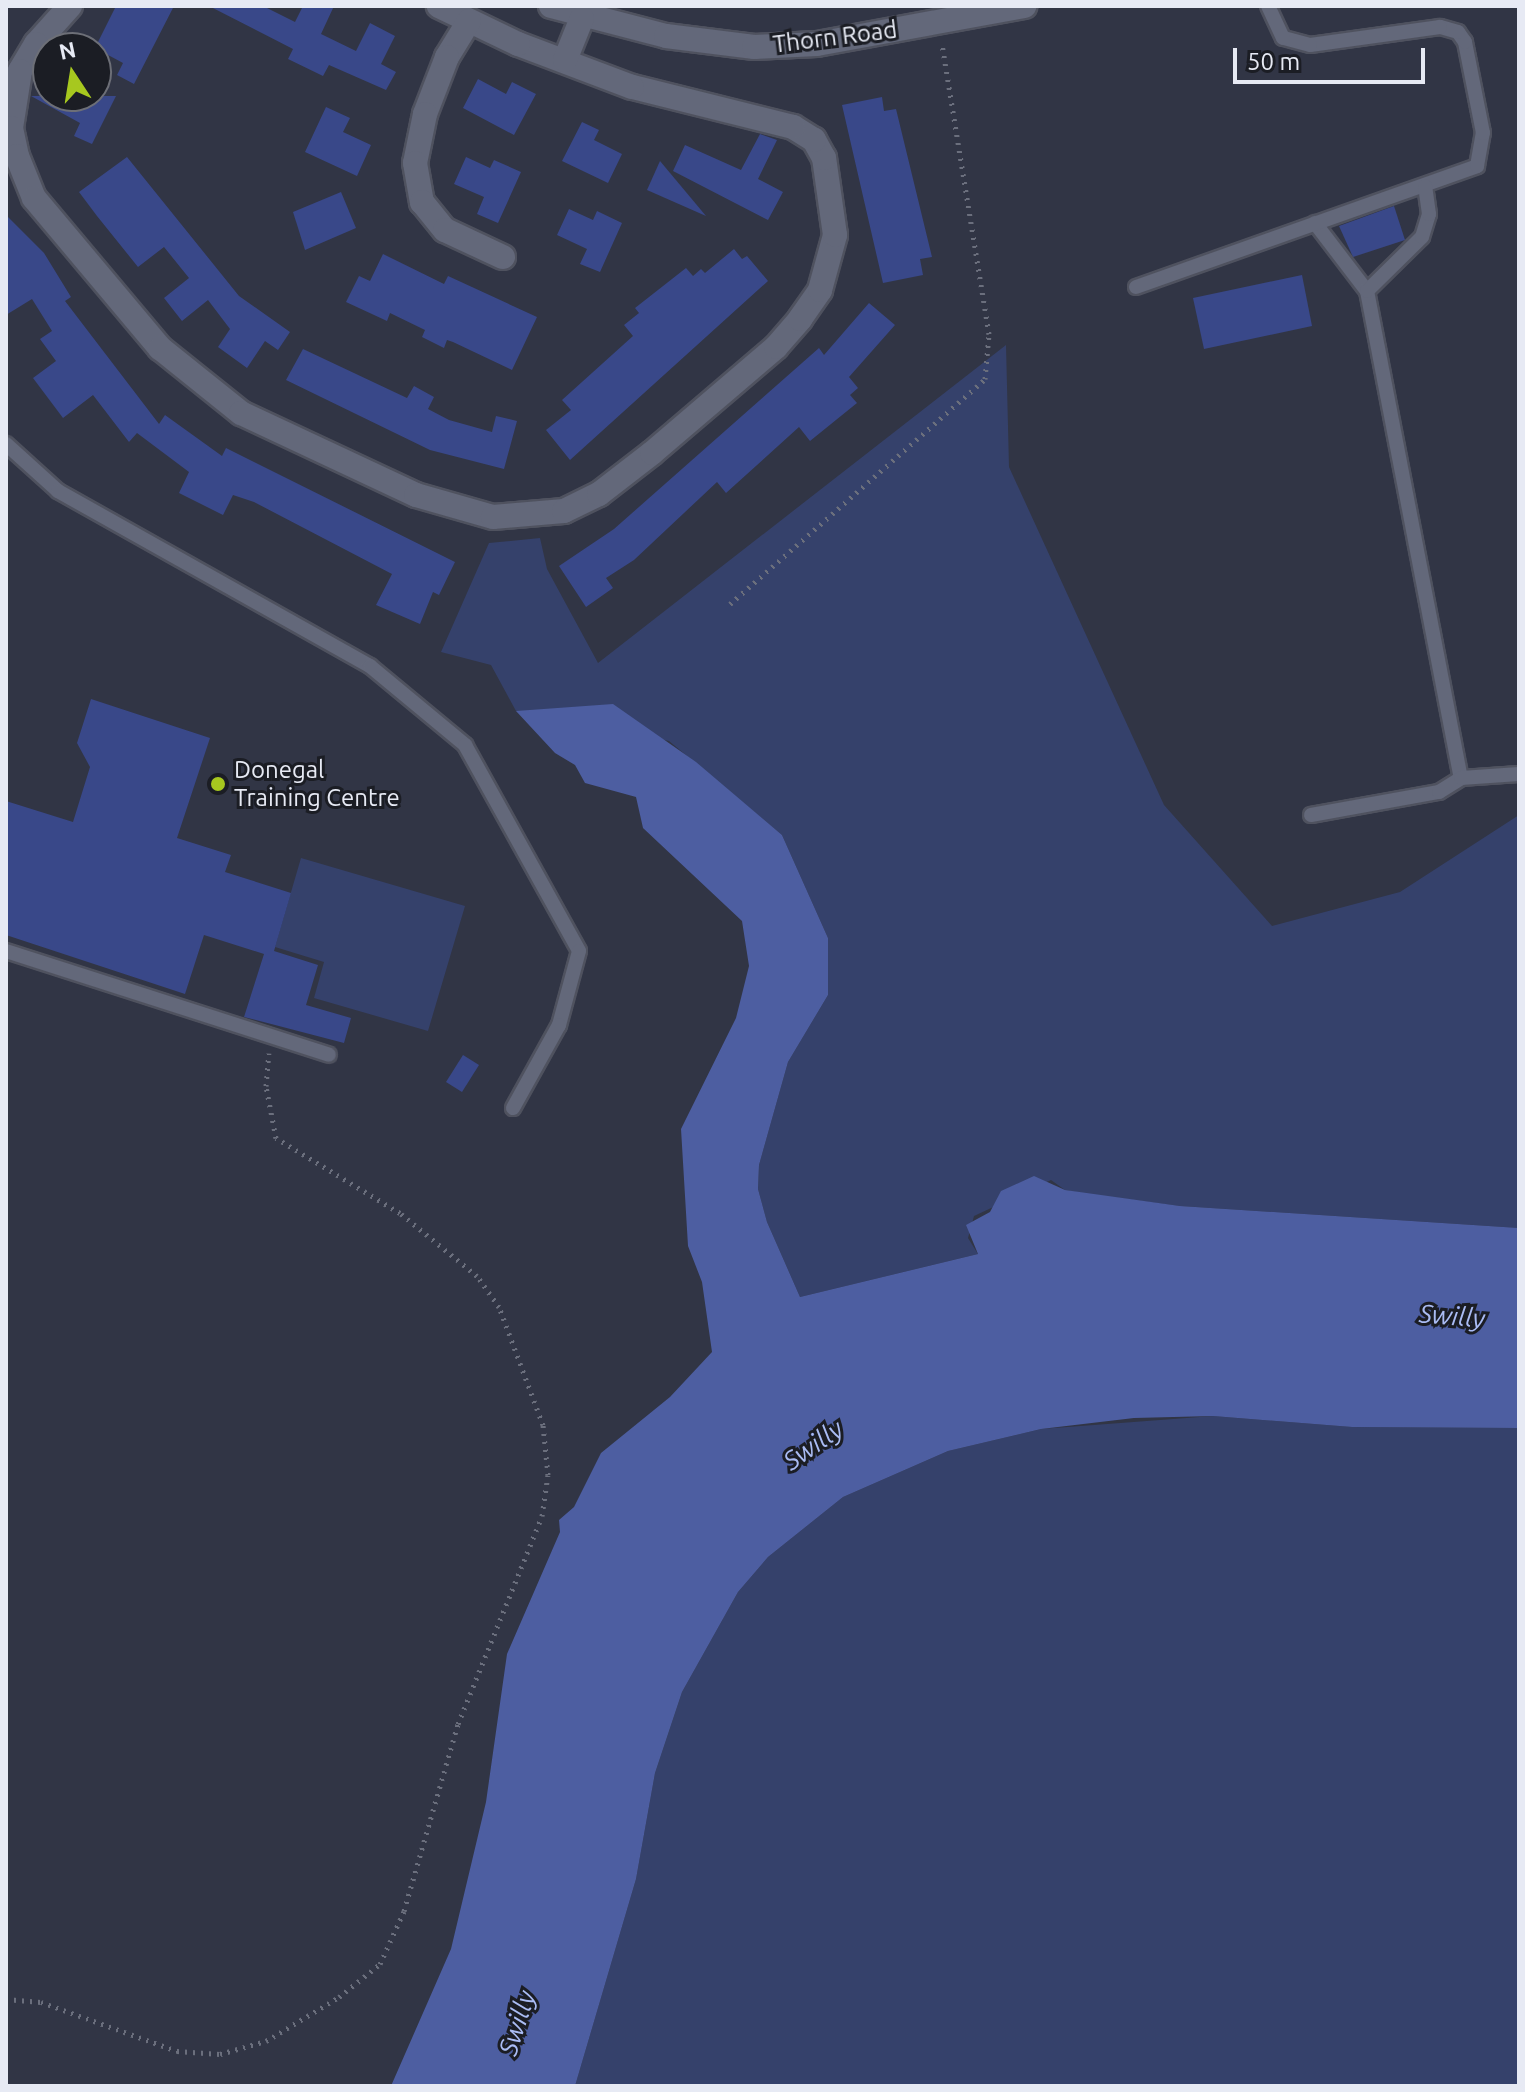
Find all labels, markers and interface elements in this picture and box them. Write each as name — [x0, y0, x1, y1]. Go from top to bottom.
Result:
street label: Thorn Road — [771, 15, 899, 59]
north arrow — [32, 32, 112, 112]
scale bar — [1237, 32, 1429, 82]
text: N — [57, 36, 78, 64]
text: 50 m — [1247, 48, 1300, 75]
place label: Donegal Training Centre — [234, 756, 400, 812]
marker: Donegal Training Centre — [209, 775, 227, 793]
water label: Swilly — [1418, 1298, 1486, 1334]
water label: Swilly — [777, 1413, 849, 1477]
water label: Swilly — [492, 1987, 542, 2059]

